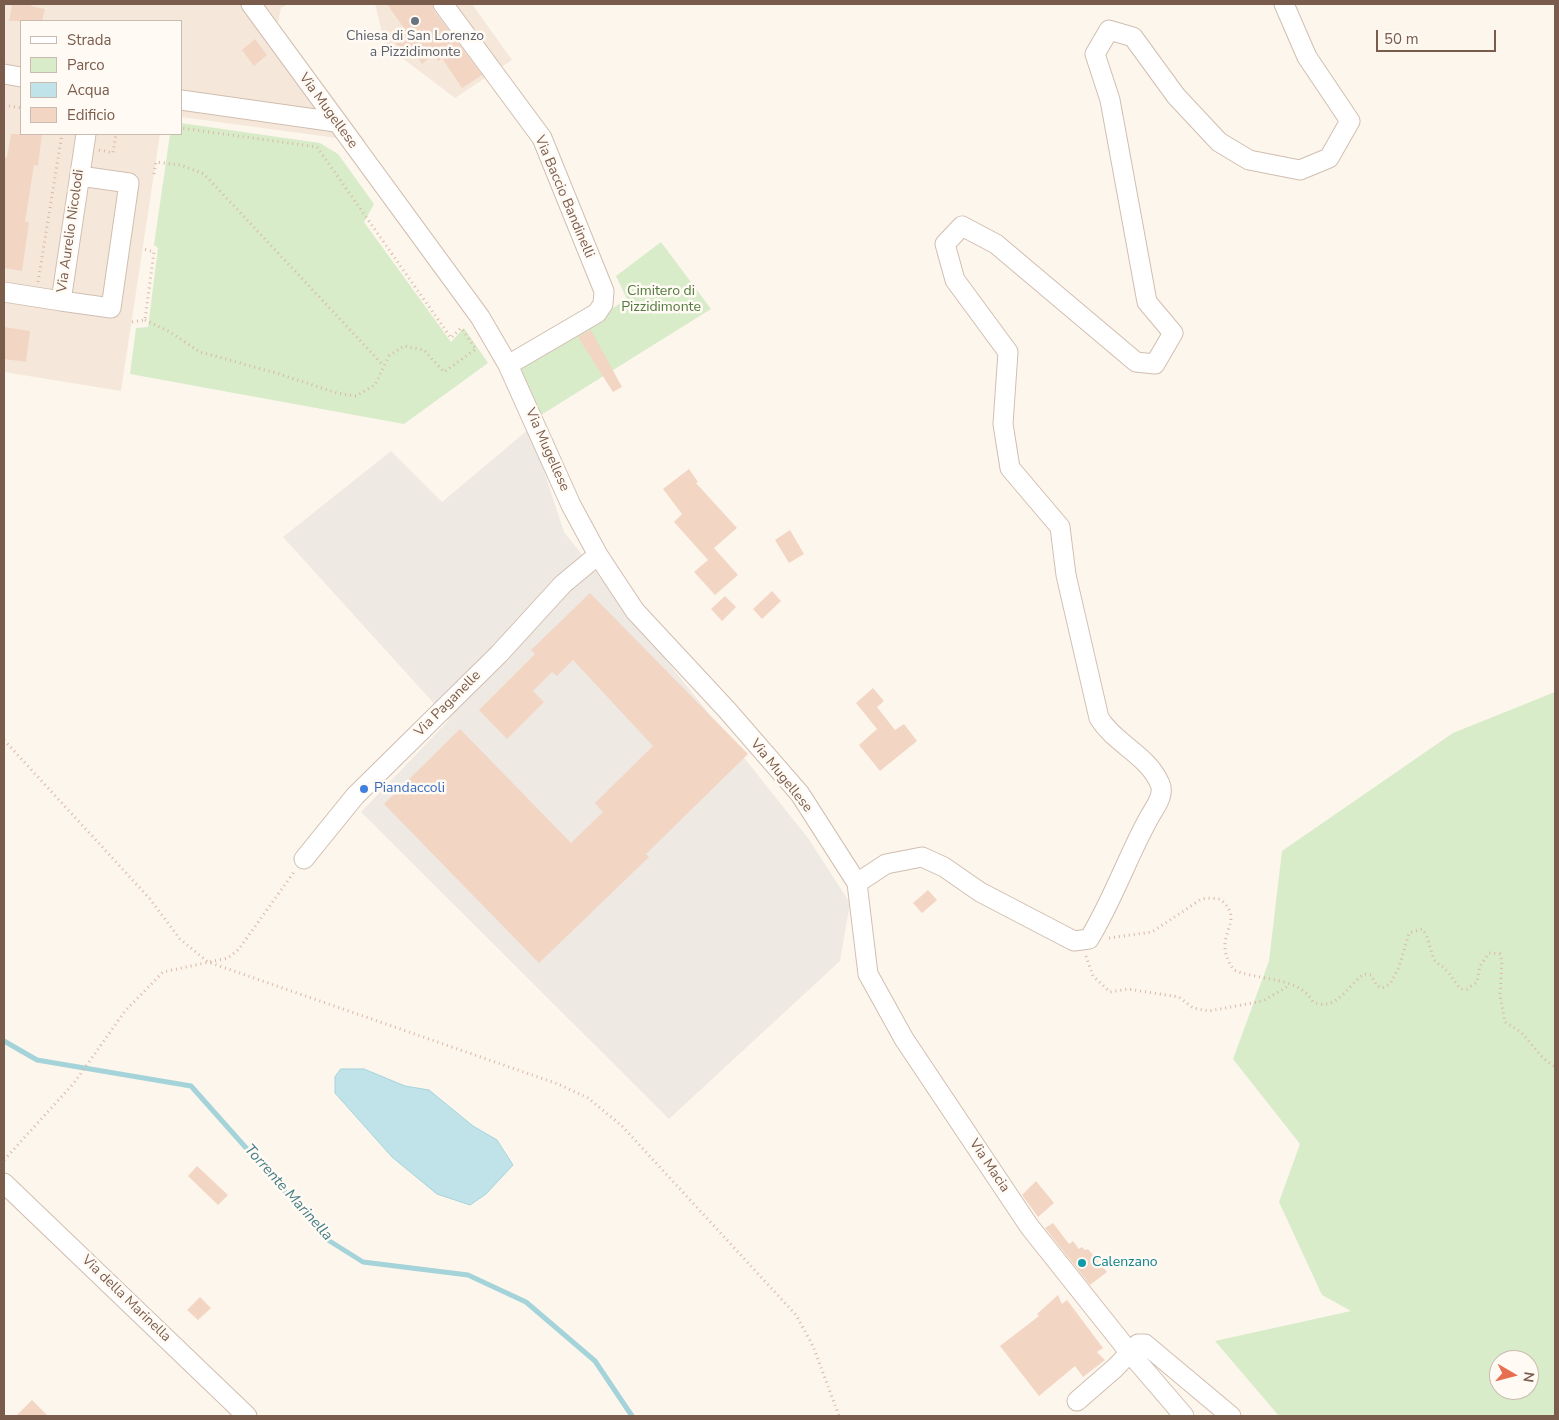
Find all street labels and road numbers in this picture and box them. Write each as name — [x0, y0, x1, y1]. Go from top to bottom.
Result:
street label: Via Mugellese — [295, 70, 361, 152]
street label: Via Baccio Bandinelli — [531, 133, 597, 261]
street label: Via Aurelio Nicolodi — [54, 168, 88, 294]
street label: Via Mugellese — [521, 406, 573, 494]
street label: Via Paganelle — [411, 667, 485, 741]
street label: Via Mugellese — [746, 736, 816, 816]
street label: Via Macia — [965, 1136, 1013, 1196]
street label: Via della Marinella — [78, 1252, 174, 1346]

